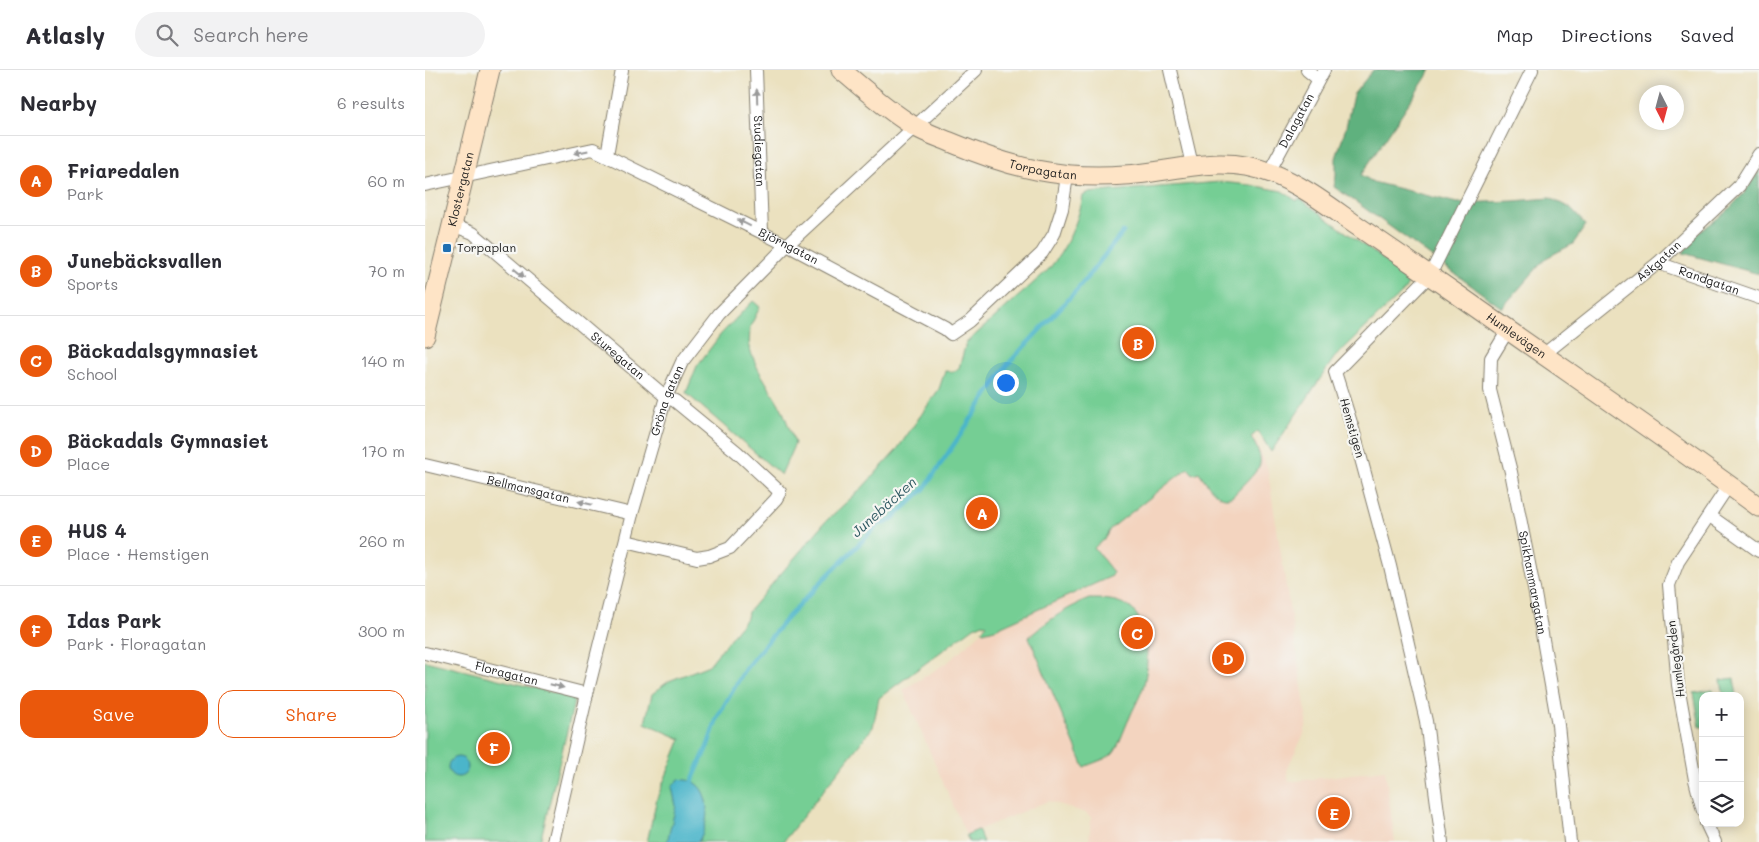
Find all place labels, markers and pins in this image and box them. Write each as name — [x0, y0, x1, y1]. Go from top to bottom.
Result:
place label: Torpaplan — [457, 239, 516, 255]
marker: Torpaplan — [441, 242, 453, 254]
pin: B — [1122, 324, 1154, 362]
pin: A — [966, 494, 998, 532]
pin: C — [1121, 614, 1153, 652]
pin: D — [1212, 639, 1244, 677]
pin: F — [478, 729, 510, 767]
pin: E — [1318, 794, 1350, 832]

